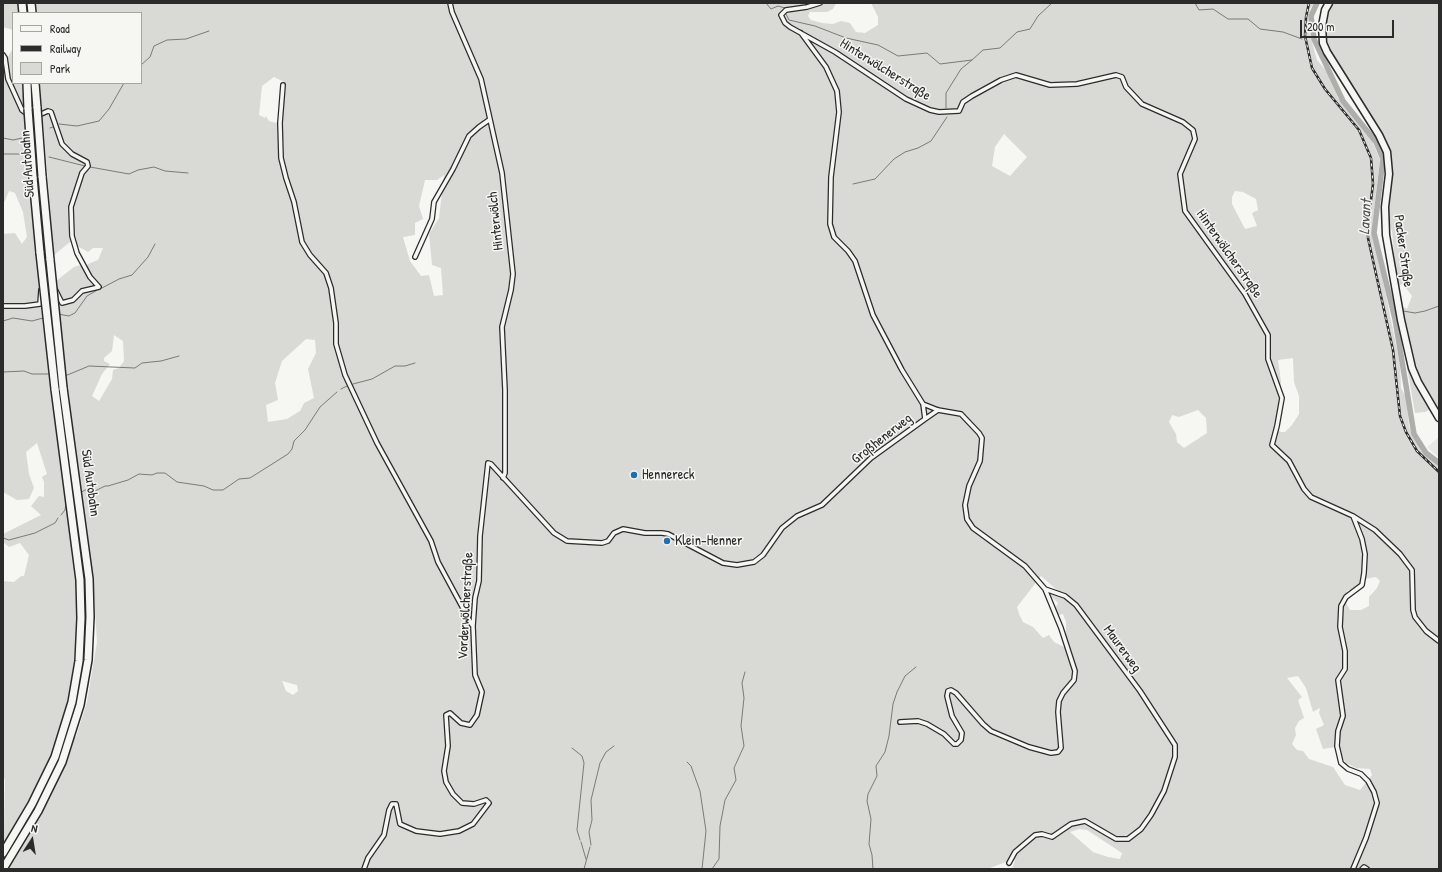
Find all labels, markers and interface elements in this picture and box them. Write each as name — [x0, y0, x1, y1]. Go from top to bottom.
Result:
legend — [12, 12, 142, 84]
scale bar — [1302, 12, 1396, 38]
text: 200 m — [1307, 18, 1334, 35]
text: Road — [50, 20, 70, 37]
street label: Hinterwölcherstraße — [836, 35, 934, 105]
text: Railway — [50, 40, 81, 57]
text: Park — [50, 60, 70, 77]
street label: Süd Autobahn — [17, 130, 39, 198]
street label: Hinterwölch — [485, 191, 507, 251]
water label: Lavant — [1356, 199, 1376, 235]
street label: Hinterwölcherstraße — [1192, 207, 1266, 301]
street label: Packer Straße — [1390, 214, 1416, 288]
street label: Großhenerweg — [848, 410, 916, 468]
street label: Süd Autobahn — [77, 449, 103, 517]
place label: Hennereck — [642, 467, 695, 483]
marker: Hennereck — [629, 470, 639, 480]
place label: Klein-Henner — [675, 533, 742, 549]
marker: Klein-Henner — [662, 536, 672, 546]
street label: Vorderwölcherstraße — [455, 552, 477, 660]
street label: Maurerweg — [1099, 622, 1145, 676]
north arrow — [12, 820, 52, 860]
text: N — [30, 821, 39, 836]

